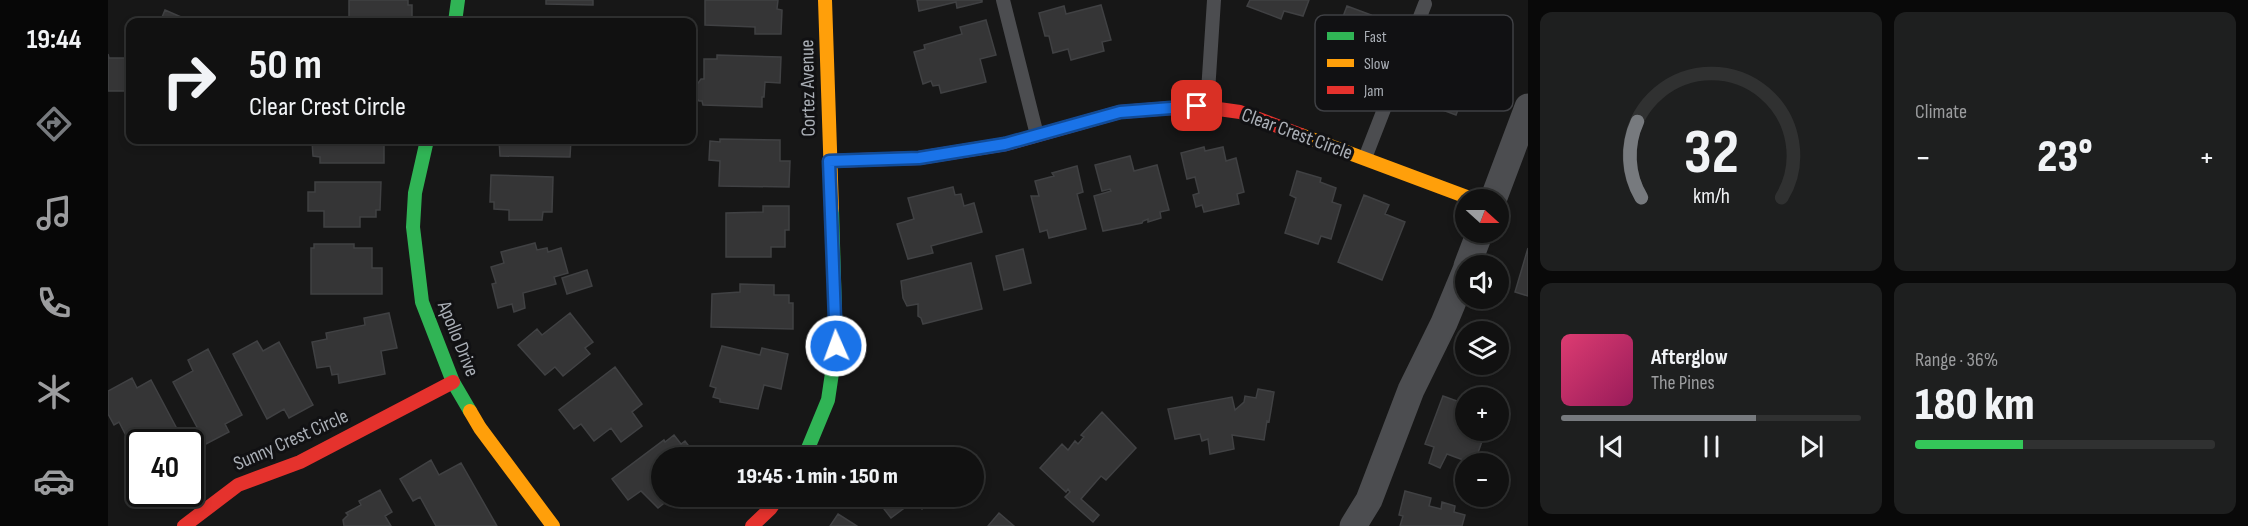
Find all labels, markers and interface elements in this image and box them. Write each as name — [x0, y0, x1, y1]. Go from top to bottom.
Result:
legend — [1315, 15, 1513, 111]
text: 19:44 — [27, 24, 81, 56]
text: Fast — [1364, 28, 1387, 47]
street label: Cortez Avenue — [795, 39, 821, 137]
text: 50 m — [249, 40, 322, 91]
icon: right — [150, 42, 228, 120]
text: Slow — [1364, 55, 1389, 74]
pin — [1171, 80, 1222, 131]
text: Jam — [1363, 82, 1384, 101]
icon: arrive — [1180, 89, 1213, 122]
text: Clear Crest Circle — [249, 91, 406, 123]
text: Climate — [1915, 100, 1967, 124]
icon: directions — [33, 103, 75, 145]
street label: Clear Crest Circle — [1238, 103, 1356, 165]
text: 32 — [1683, 116, 1739, 191]
text: 23° — [2037, 130, 2093, 185]
text: − — [1915, 138, 1931, 178]
text: + — [2199, 138, 2215, 178]
text: km/h — [1692, 185, 1730, 210]
north arrow — [1455, 189, 1509, 243]
map controls — [1455, 189, 1509, 507]
icon: music — [33, 192, 75, 234]
button: sound — [1455, 255, 1509, 309]
icon: phone — [33, 282, 75, 324]
street label: Apollo Drive — [432, 297, 484, 380]
position arrow — [804, 314, 868, 378]
button: layers — [1455, 321, 1509, 375]
text: Afterglow — [1651, 344, 1728, 371]
text: Range · 36% — [1915, 348, 1998, 372]
icon: climate — [33, 371, 75, 413]
text: The Pines — [1651, 371, 1715, 395]
text: 180 km — [1915, 378, 2035, 433]
button: + — [1455, 387, 1509, 441]
street label: Sunny Crest Circle — [230, 404, 352, 476]
speed limit sign: 40 — [126, 429, 204, 507]
icon: previous — [1595, 430, 1628, 463]
icon: pause — [1695, 430, 1728, 463]
icon: next — [1795, 430, 1828, 463]
button: − — [1455, 453, 1509, 507]
icon: car — [33, 460, 75, 502]
text: 19:45 · 1 min · 150 m — [737, 463, 898, 490]

